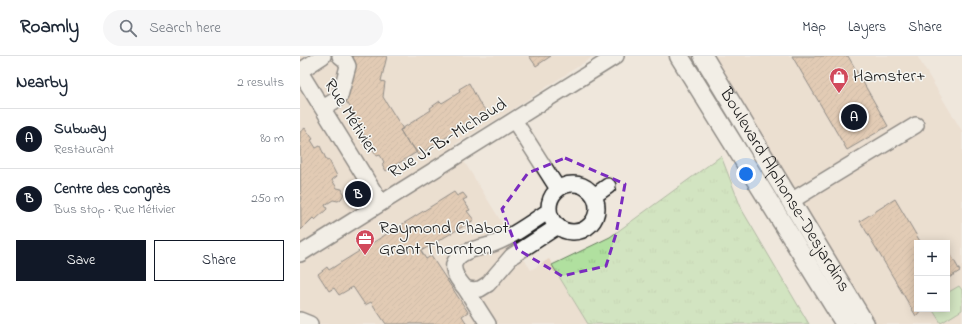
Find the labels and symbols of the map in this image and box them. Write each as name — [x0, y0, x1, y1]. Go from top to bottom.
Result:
place label: Hamster+ — [853, 64, 926, 90]
shop icon: Hamster+ — [828, 66, 850, 94]
street label: Rue Métivier — [316, 74, 384, 160]
street label: Boulevard Alphonse-Desjardins — [714, 84, 854, 296]
street label: Rue J.-B.-Michaud — [384, 92, 512, 186]
pin: A — [841, 102, 867, 132]
your location — [736, 164, 756, 184]
pin: B — [345, 179, 371, 209]
place label: Raymond Chabot Grant Thornton — [379, 216, 509, 263]
office icon: Raymond Chabot Grant Thornton — [354, 228, 376, 256]

